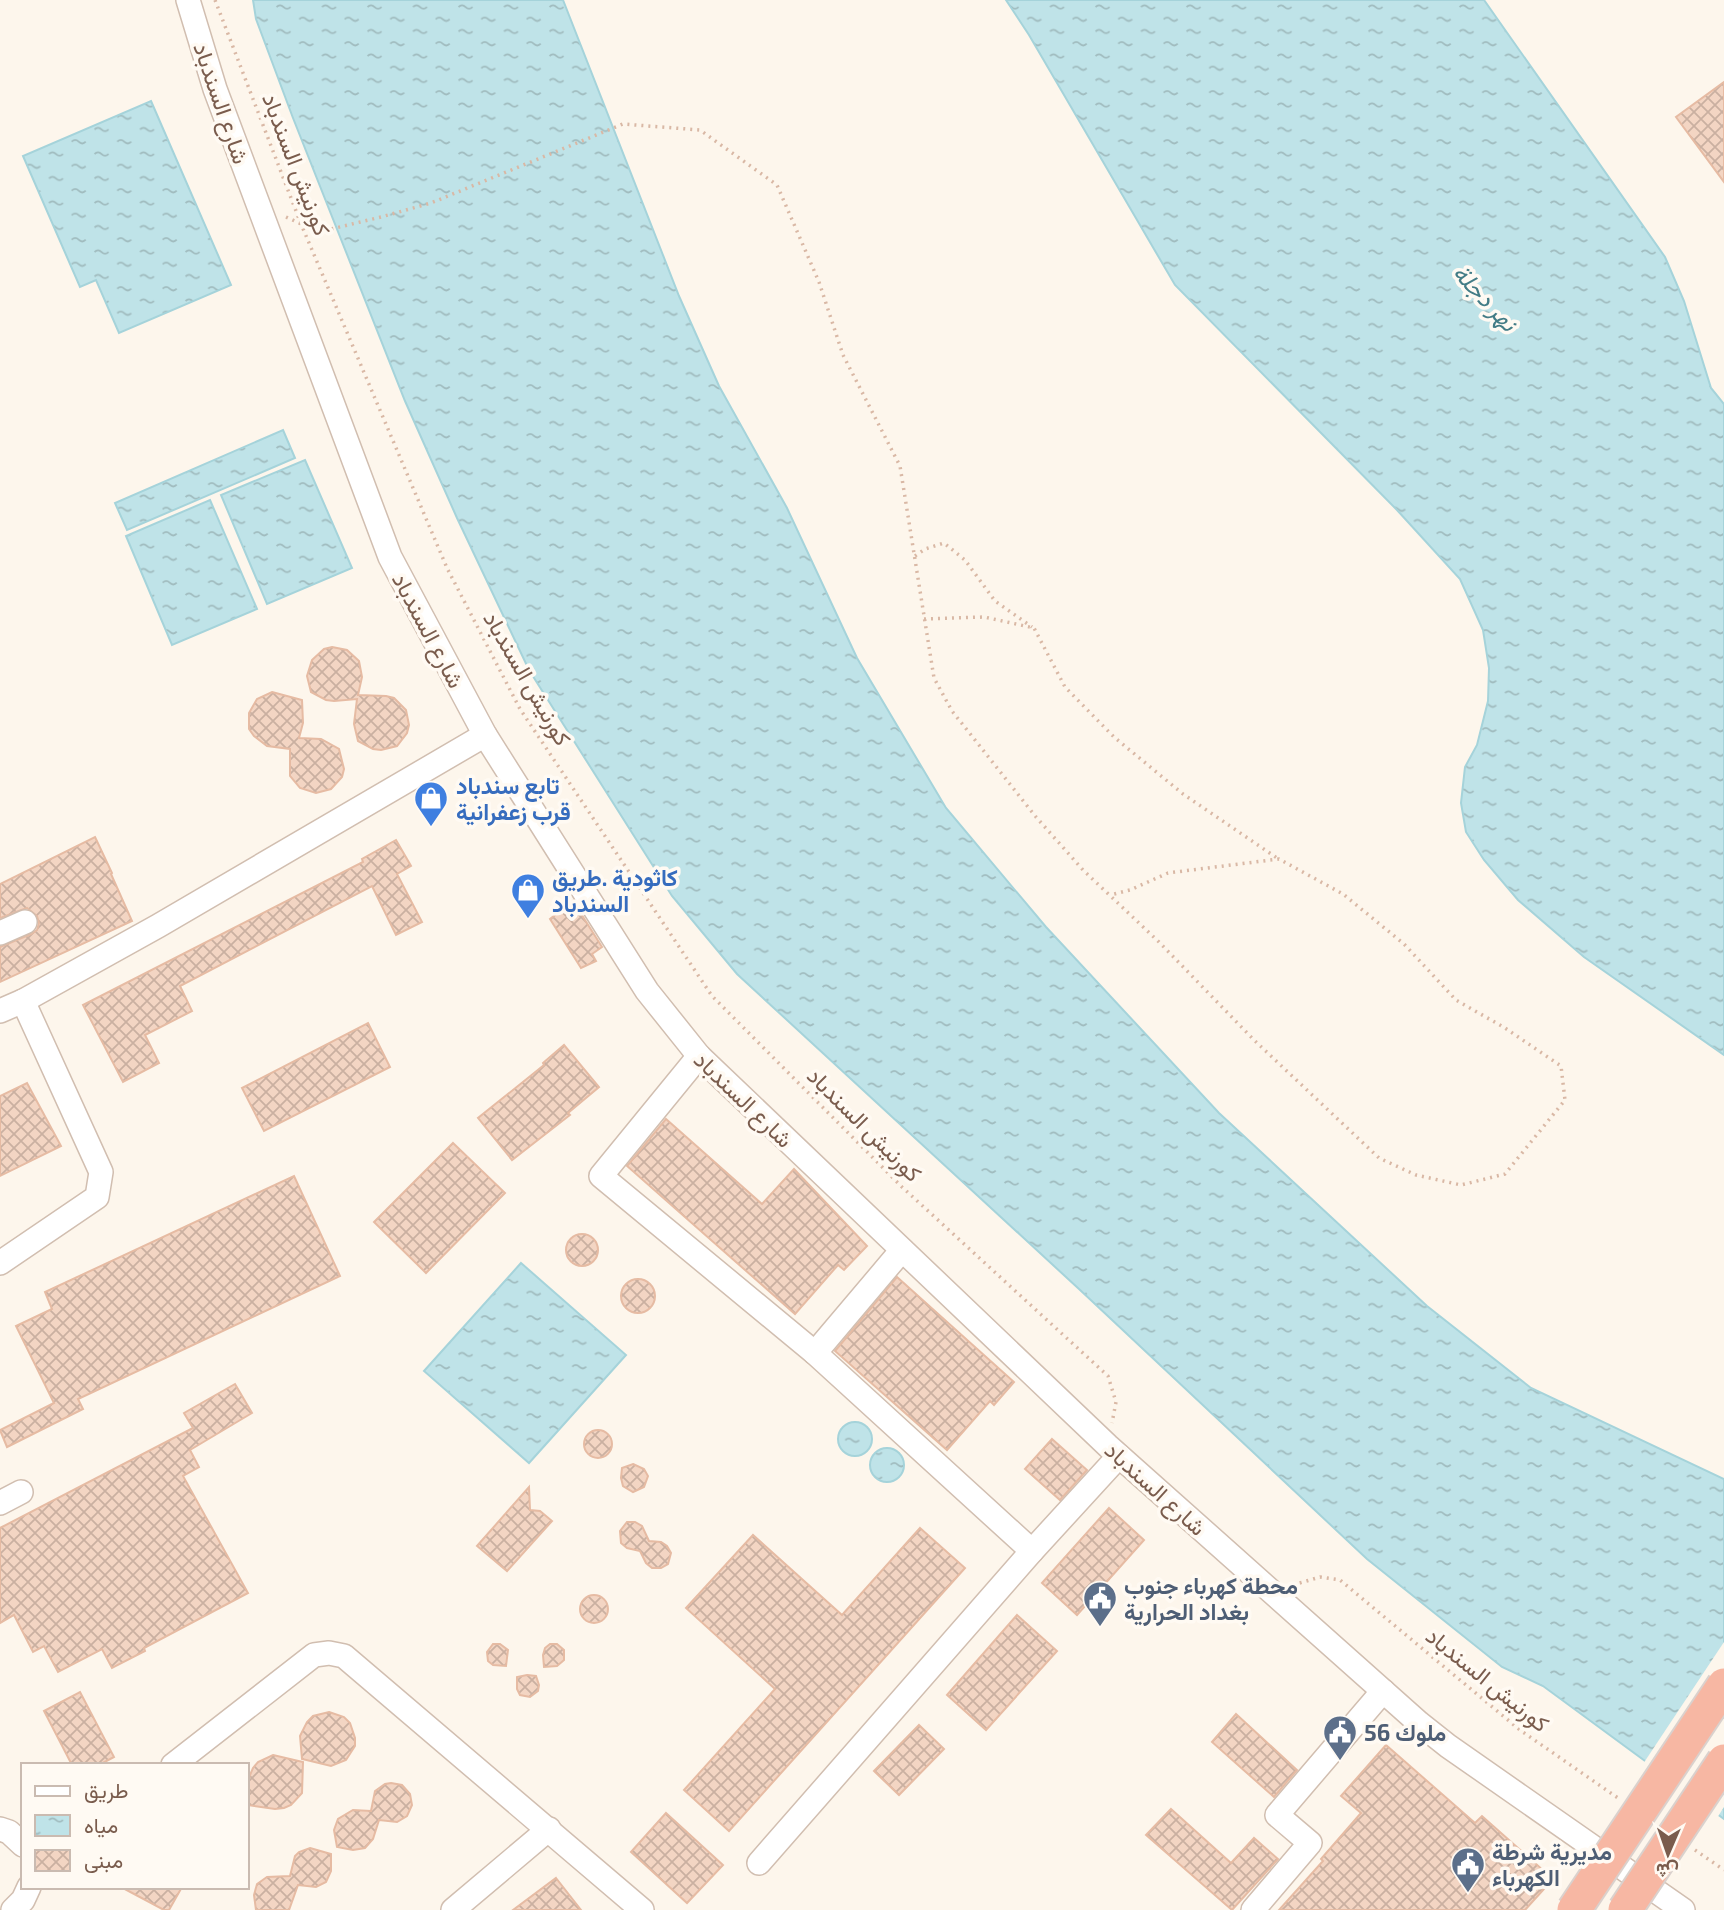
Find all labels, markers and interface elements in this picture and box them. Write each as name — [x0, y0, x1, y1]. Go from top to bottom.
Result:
street label: شارع السندباد — [185, 39, 256, 168]
street label: كورنيش السندباد — [255, 89, 337, 240]
water label: نهر دجلة — [1446, 257, 1525, 339]
street label: شارع السندباد — [384, 568, 471, 694]
street label: كورنيش السندباد — [477, 606, 578, 751]
place label: تابع سندباد قرب زعفرانية — [456, 771, 571, 827]
shop icon: تابع سندباد قرب زعفرانية — [412, 779, 450, 828]
place label: كاثودية .طريق السندباد — [552, 863, 678, 918]
shop icon: كاثودية .طريق السندباد — [509, 871, 547, 920]
street label: شارع السندباد — [687, 1045, 799, 1155]
street label: كورنيش السندباد — [801, 1061, 928, 1188]
street label: شارع السندباد — [1098, 1435, 1212, 1543]
place label: محطة كهرباء جنوب بغداد الحرارية — [1124, 1571, 1298, 1627]
public building icon: محطة كهرباء جنوب بغداد الحرارية — [1081, 1579, 1119, 1628]
street label: كورنيش السندباد — [1419, 1621, 1555, 1739]
public building icon: ملوك 56 — [1321, 1713, 1359, 1762]
place label: ملوك 56 — [1364, 1718, 1446, 1748]
legend — [21, 1763, 248, 1889]
text: طريق — [84, 1777, 129, 1804]
text: مياه — [84, 1812, 118, 1838]
north arrow — [1633, 1819, 1703, 1889]
place label: مديرية شرطة الكهرباء — [1492, 1837, 1612, 1893]
public building icon: مديرية شرطة الكهرباء — [1449, 1845, 1487, 1894]
text: مبنى — [84, 1847, 123, 1873]
text: ش — [1655, 1859, 1679, 1883]

